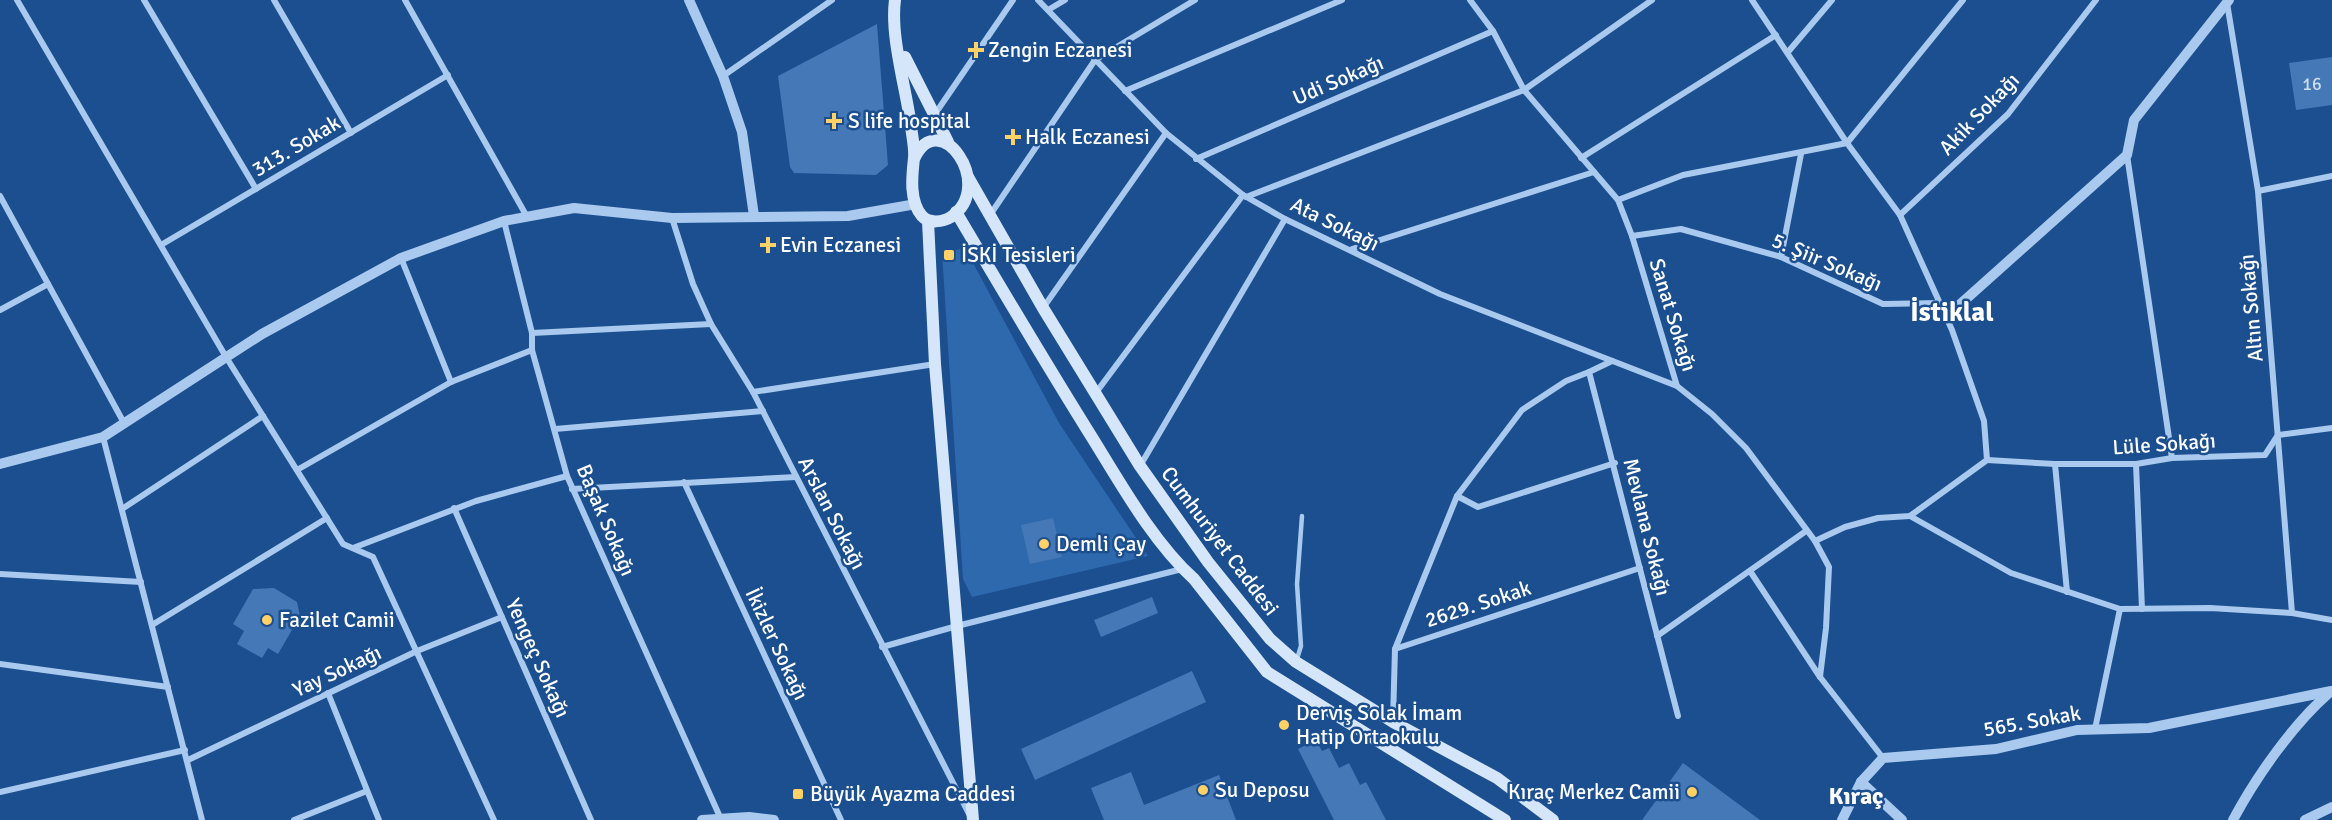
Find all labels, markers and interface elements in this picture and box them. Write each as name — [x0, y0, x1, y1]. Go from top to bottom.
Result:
place label: Zengin Eczanesi — [988, 37, 1132, 63]
marker: Zengin Eczanesi — [969, 43, 983, 57]
street label: Udi Sokağı — [1289, 49, 1387, 111]
street label: Akik Sokağı — [1933, 67, 2025, 161]
house number: 16 — [2302, 73, 2322, 95]
place label: S life hospital — [848, 108, 970, 134]
street label: 313. Sokak — [247, 109, 345, 183]
marker: S life hospital — [825, 112, 843, 130]
place label: Halk Eczanesi — [1025, 124, 1150, 150]
marker: Halk Eczanesi — [1006, 130, 1020, 144]
street label: Ata Sokağı — [1286, 191, 1384, 257]
street label: 5. Şiir Sokağı — [1768, 227, 1886, 297]
place label: Evin Eczanesi — [780, 232, 901, 258]
marker: Evin Eczanesi — [761, 238, 775, 252]
place label: İSKİ Tesisleri — [961, 242, 1076, 268]
marker: İSKİ Tesisleri — [942, 248, 956, 262]
street label: Altın Sokağı — [2233, 253, 2269, 363]
street label: Sanat Sokağı — [1644, 255, 1702, 375]
district label: İstiklal — [1910, 296, 1994, 329]
street label: Lüle Sokağı — [2111, 427, 2217, 461]
street label: Arslan Sokağı — [792, 452, 872, 574]
street label: Mevlana Sokağı — [1617, 456, 1677, 598]
street label: Başak Sokağı — [571, 460, 641, 580]
street label: Cumhuriyet Caddesi — [1155, 461, 1285, 621]
place label: Demli Çay — [1056, 531, 1146, 557]
marker: Demli Çay — [1037, 537, 1051, 551]
street label: 2629. Sokak — [1422, 575, 1535, 633]
street label: İkizler Sokağı — [740, 584, 814, 704]
street label: Yengeç Sokağı — [500, 594, 576, 722]
place label: Fazilet Camii — [279, 607, 395, 633]
marker: Fazilet Camii — [260, 613, 274, 627]
street label: Yay Sokağı — [289, 639, 385, 703]
place label: Derviş Solak İmam Hatip Ortaokulu — [1296, 700, 1462, 750]
street label: 565. Sokak — [1981, 700, 2083, 742]
marker: Derviş Solak İmam Hatip Ortaokulu — [1277, 718, 1291, 732]
place label: Su Deposu — [1215, 777, 1310, 803]
place label: Kıraç Merkez Camii — [1508, 779, 1680, 805]
place label: Büyük Ayazma Caddesi — [810, 781, 1016, 807]
district label: Kıraç — [1829, 781, 1883, 811]
marker: Su Deposu — [1196, 783, 1210, 797]
marker: Kıraç Merkez Camii — [1685, 785, 1699, 799]
marker: Büyük Ayazma Caddesi — [791, 787, 805, 801]

